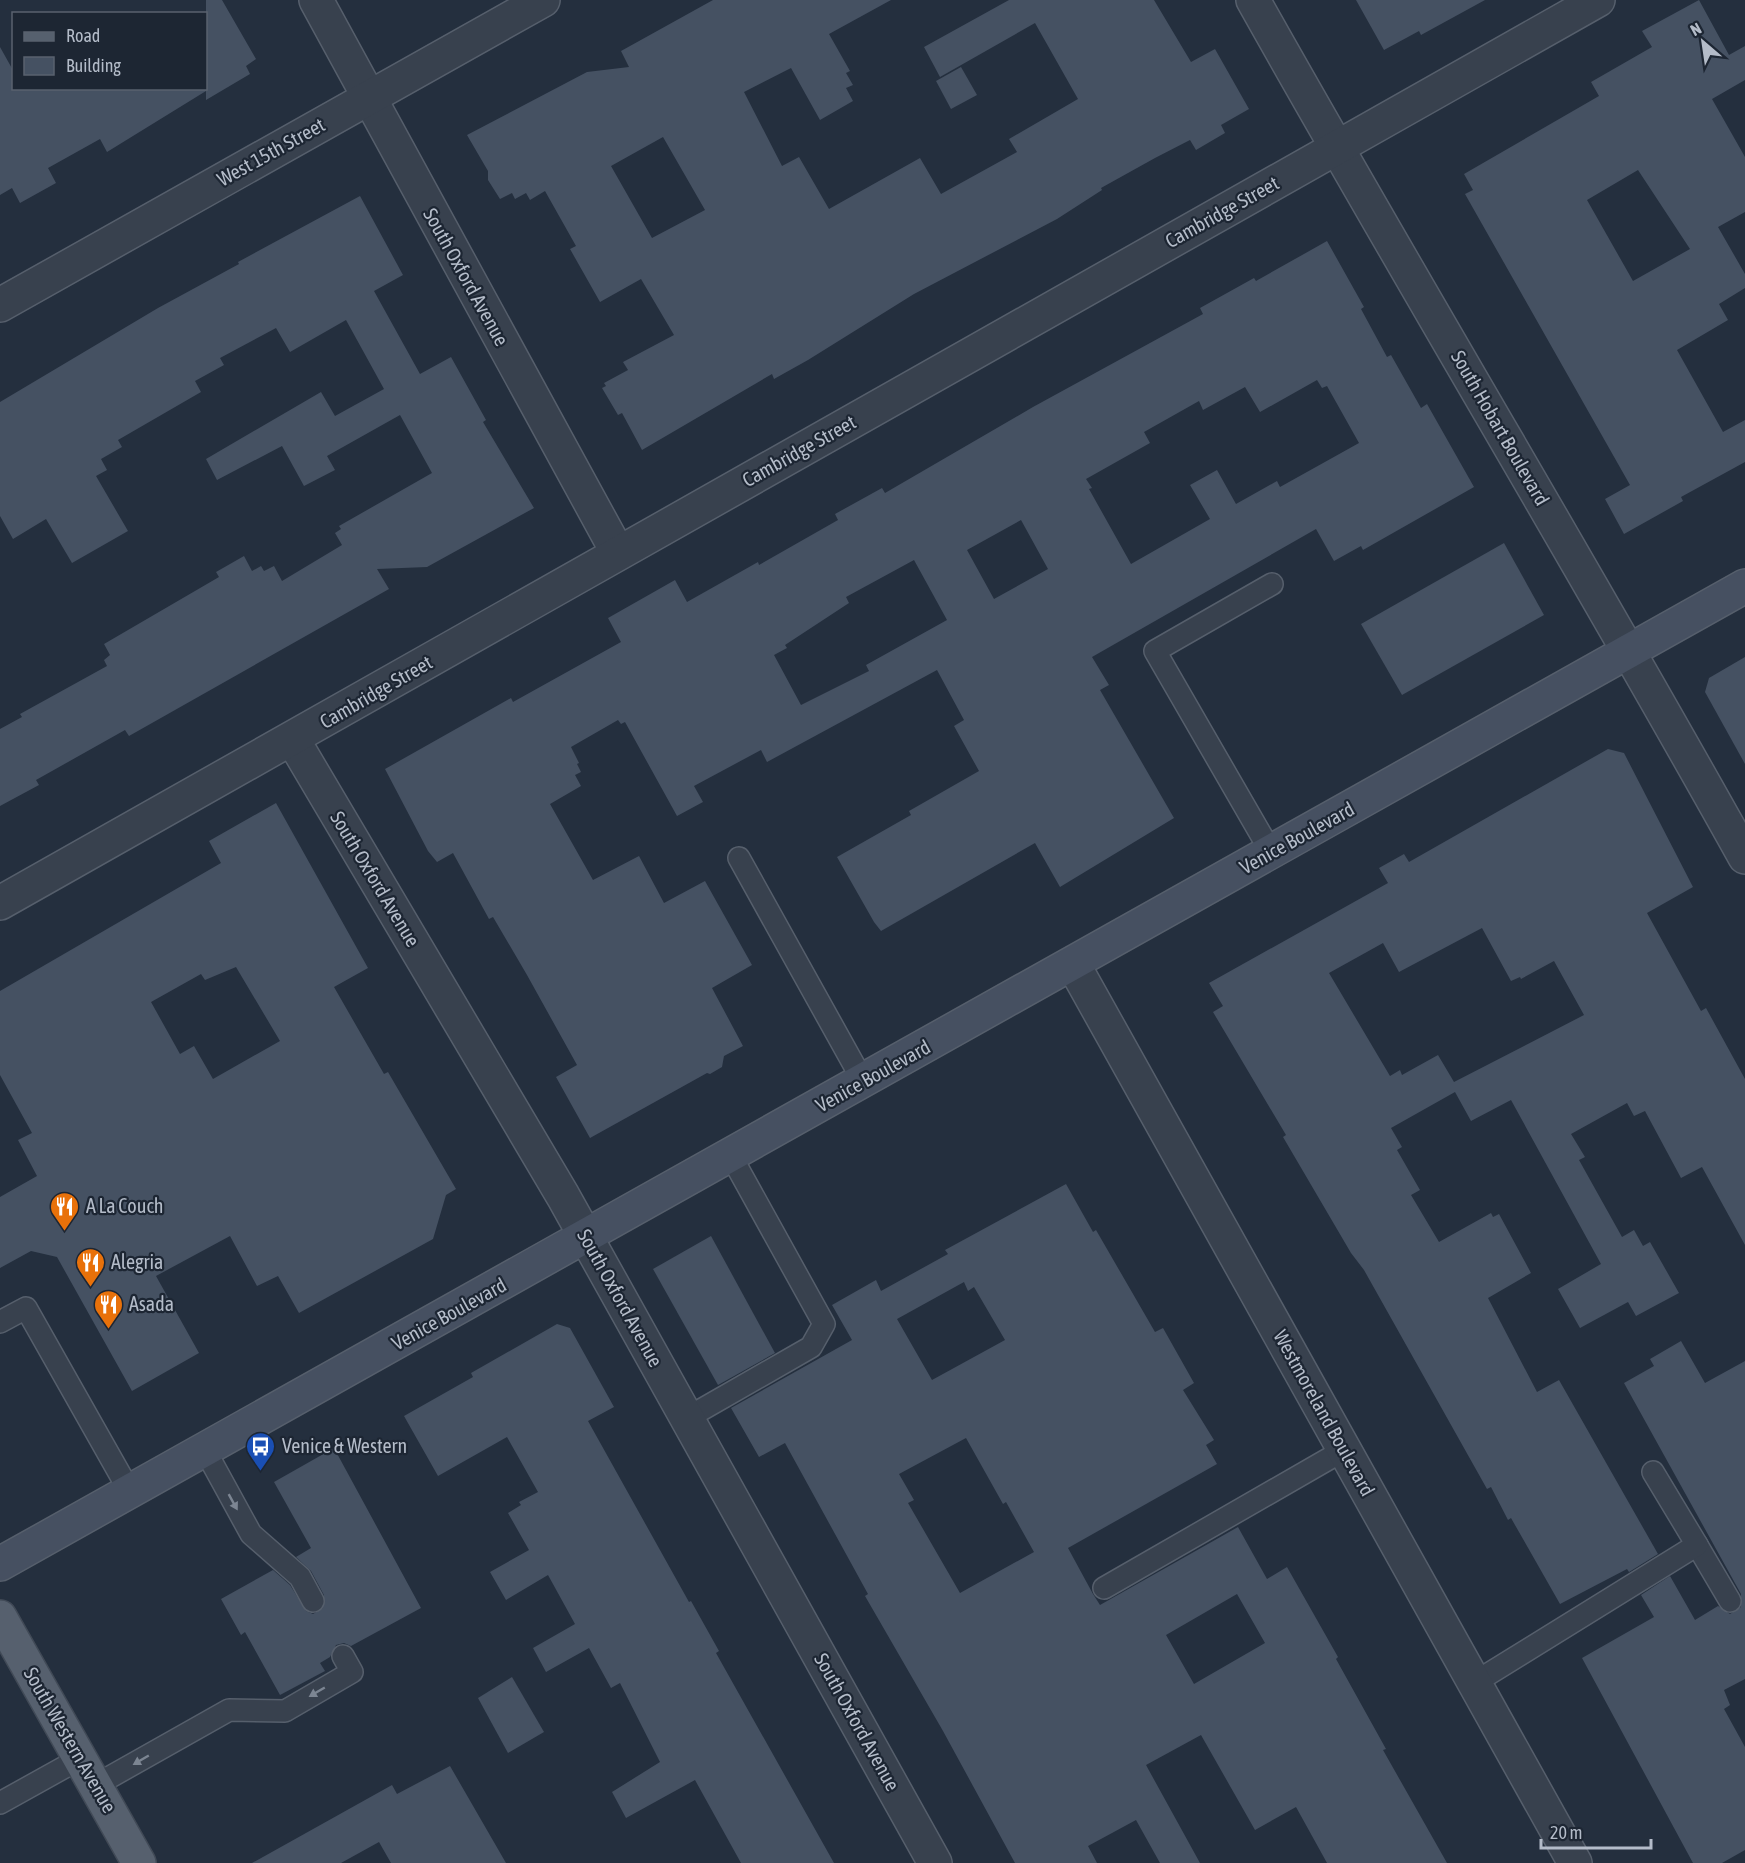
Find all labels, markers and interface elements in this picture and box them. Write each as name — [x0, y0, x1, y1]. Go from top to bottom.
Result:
legend — [12, 12, 207, 90]
north arrow — [1673, 12, 1733, 72]
text: N — [1687, 19, 1704, 39]
text: Road — [66, 25, 100, 46]
text: Building — [66, 55, 121, 76]
street label: West 15th Street — [213, 112, 329, 191]
street label: Cambridge Street — [1161, 171, 1283, 252]
street label: South Oxford Avenue — [419, 204, 514, 350]
street label: South Hobart Boulevard — [1447, 346, 1554, 509]
street label: Cambridge Street — [738, 410, 860, 491]
street label: Cambridge Street — [315, 650, 436, 733]
street label: Venice Boulevard — [1236, 797, 1358, 878]
street label: South Oxford Avenue — [326, 807, 425, 951]
street label: Venice Boulevard — [812, 1035, 934, 1116]
restaurant icon: A La Couch — [49, 1190, 81, 1232]
place label: A La Couch — [86, 1194, 163, 1217]
street label: South Oxford Avenue — [573, 1225, 668, 1371]
restaurant icon: Alegria — [74, 1246, 106, 1288]
place label: Alegria — [111, 1250, 163, 1273]
street label: Venice Boulevard — [388, 1273, 510, 1354]
restaurant icon: Asada — [92, 1288, 124, 1330]
place label: Asada — [129, 1292, 174, 1315]
street label: Westmoreland Boulevard — [1269, 1326, 1380, 1500]
bus stop icon: Venice & Western — [245, 1430, 277, 1472]
place label: Venice & Western — [282, 1434, 407, 1457]
one-way arrow — [228, 1493, 238, 1510]
street label: South Oxford Avenue — [810, 1649, 905, 1795]
street label: South Western Avenue — [19, 1663, 121, 1817]
one-way arrow — [308, 1687, 325, 1697]
one-way arrow — [132, 1755, 149, 1765]
scale bar — [1541, 1812, 1650, 1850]
text: 20 m — [1550, 1822, 1582, 1843]

